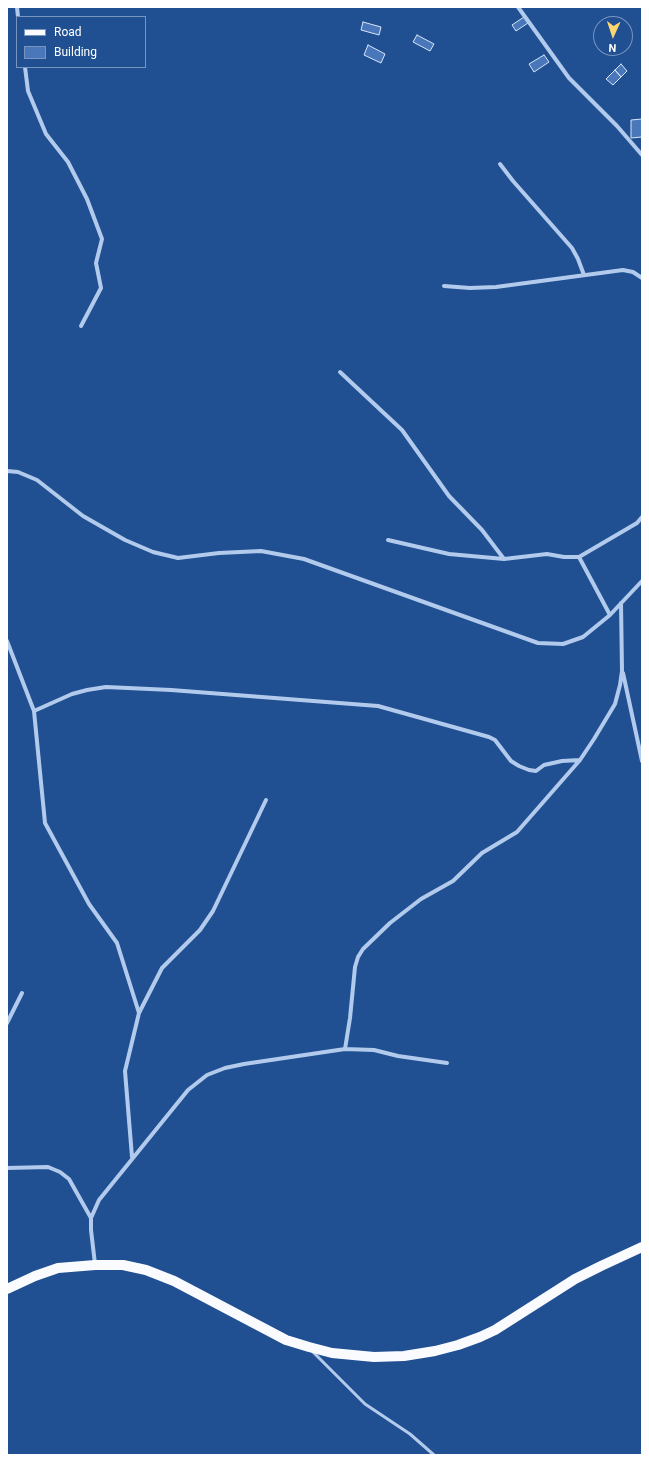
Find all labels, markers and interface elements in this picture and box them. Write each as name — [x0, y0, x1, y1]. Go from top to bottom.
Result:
legend — [16, 16, 146, 68]
north arrow — [593, 16, 633, 56]
text: Road — [54, 25, 82, 39]
text: N — [608, 41, 617, 54]
text: Building — [54, 45, 97, 59]

